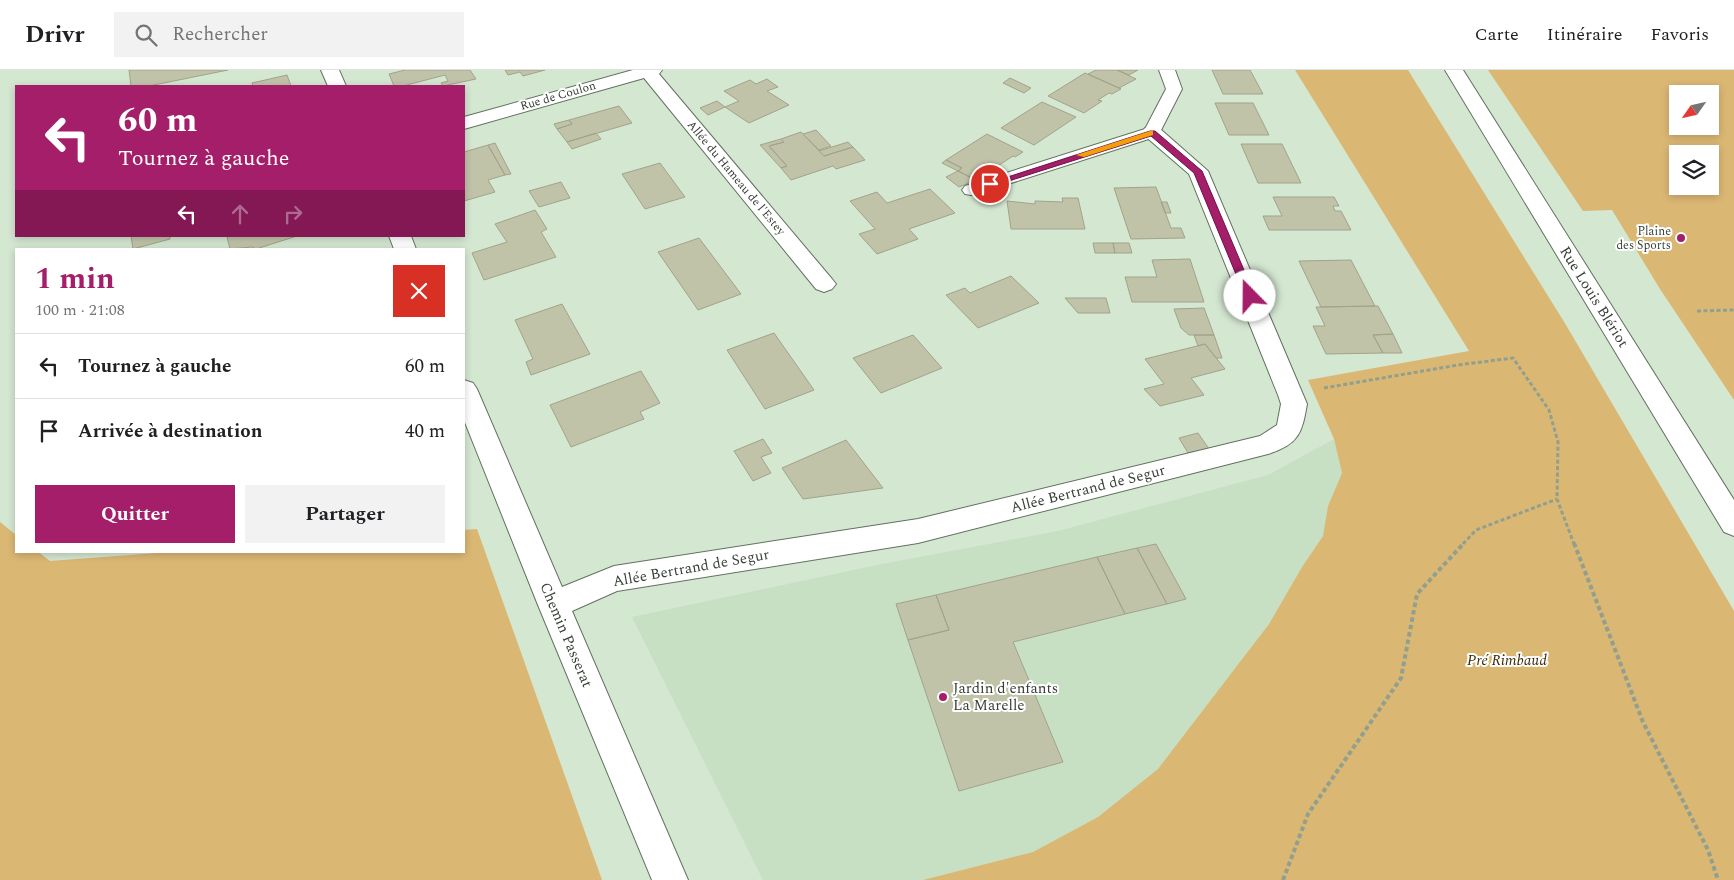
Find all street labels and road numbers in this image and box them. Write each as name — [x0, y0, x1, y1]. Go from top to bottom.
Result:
street label: Rue de Coulon — [518, 76, 598, 116]
street label: Allée du Hameau de l'Estey — [682, 116, 791, 241]
street label: Rue Louis Blériot — [1554, 242, 1634, 352]
street label: Allée Bertrand de Segur — [1008, 459, 1168, 519]
street label: Allée Bertrand de Segur — [611, 543, 771, 593]
street label: Chemin Passerat — [533, 579, 599, 691]

